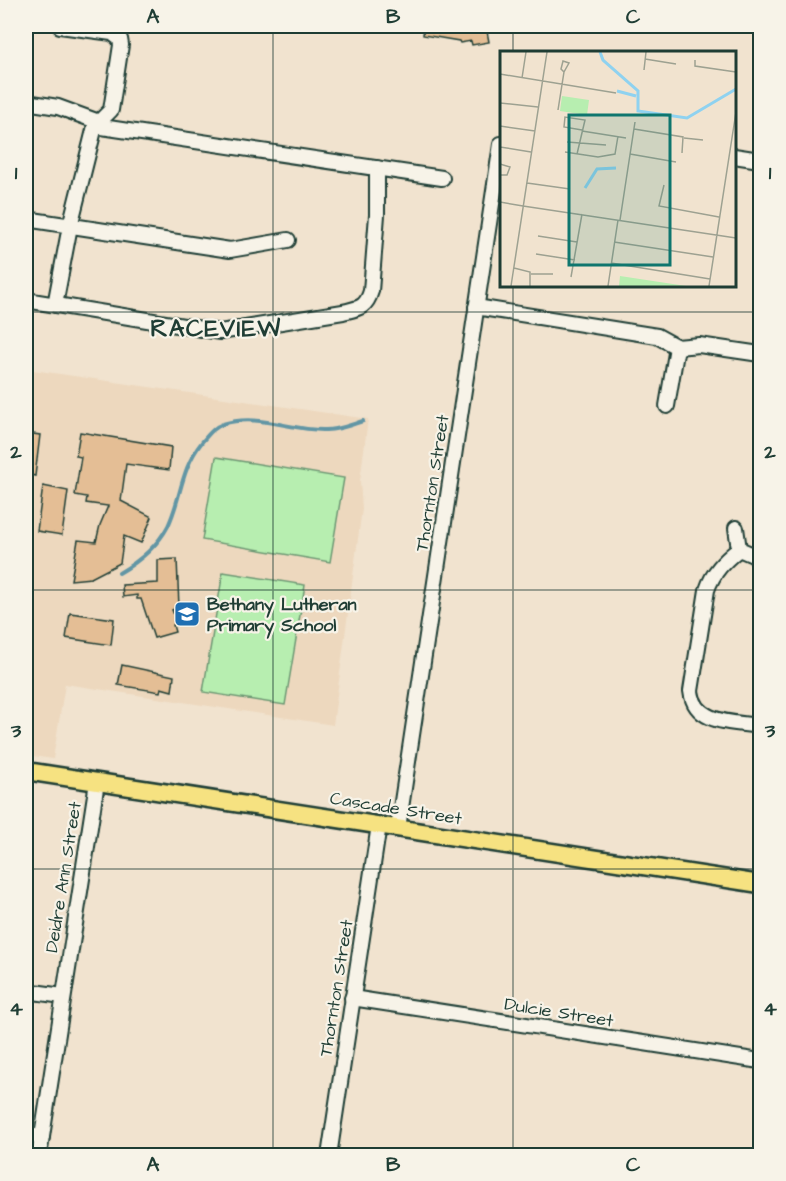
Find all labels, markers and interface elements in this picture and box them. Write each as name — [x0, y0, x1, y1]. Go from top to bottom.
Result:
text: A — [147, 3, 160, 31]
text: B — [386, 3, 401, 31]
text: C — [626, 3, 641, 31]
inset map — [500, 51, 735, 286]
text: 1 — [15, 159, 18, 187]
text: 1 — [769, 159, 772, 187]
district label: RACEVIEW — [150, 312, 282, 346]
street label: Thornton Street — [409, 412, 456, 553]
text: 2 — [9, 438, 22, 466]
text: 2 — [763, 438, 776, 466]
place label: Bethany Lutheran Primary School — [207, 592, 357, 639]
school or university icon: Bethany Lutheran Primary School — [172, 599, 202, 629]
text: 3 — [10, 717, 22, 745]
text: 3 — [764, 717, 776, 745]
street label: Cascade Street — [328, 786, 464, 831]
street label: Deidre Ann Street — [39, 799, 88, 954]
street label: Thornton Street — [313, 917, 360, 1058]
street label: Dulcie Street — [503, 992, 616, 1034]
text: 4 — [9, 995, 23, 1023]
text: 4 — [763, 995, 777, 1023]
text: A — [147, 1151, 160, 1179]
text: B — [386, 1151, 401, 1179]
text: C — [626, 1151, 641, 1179]

